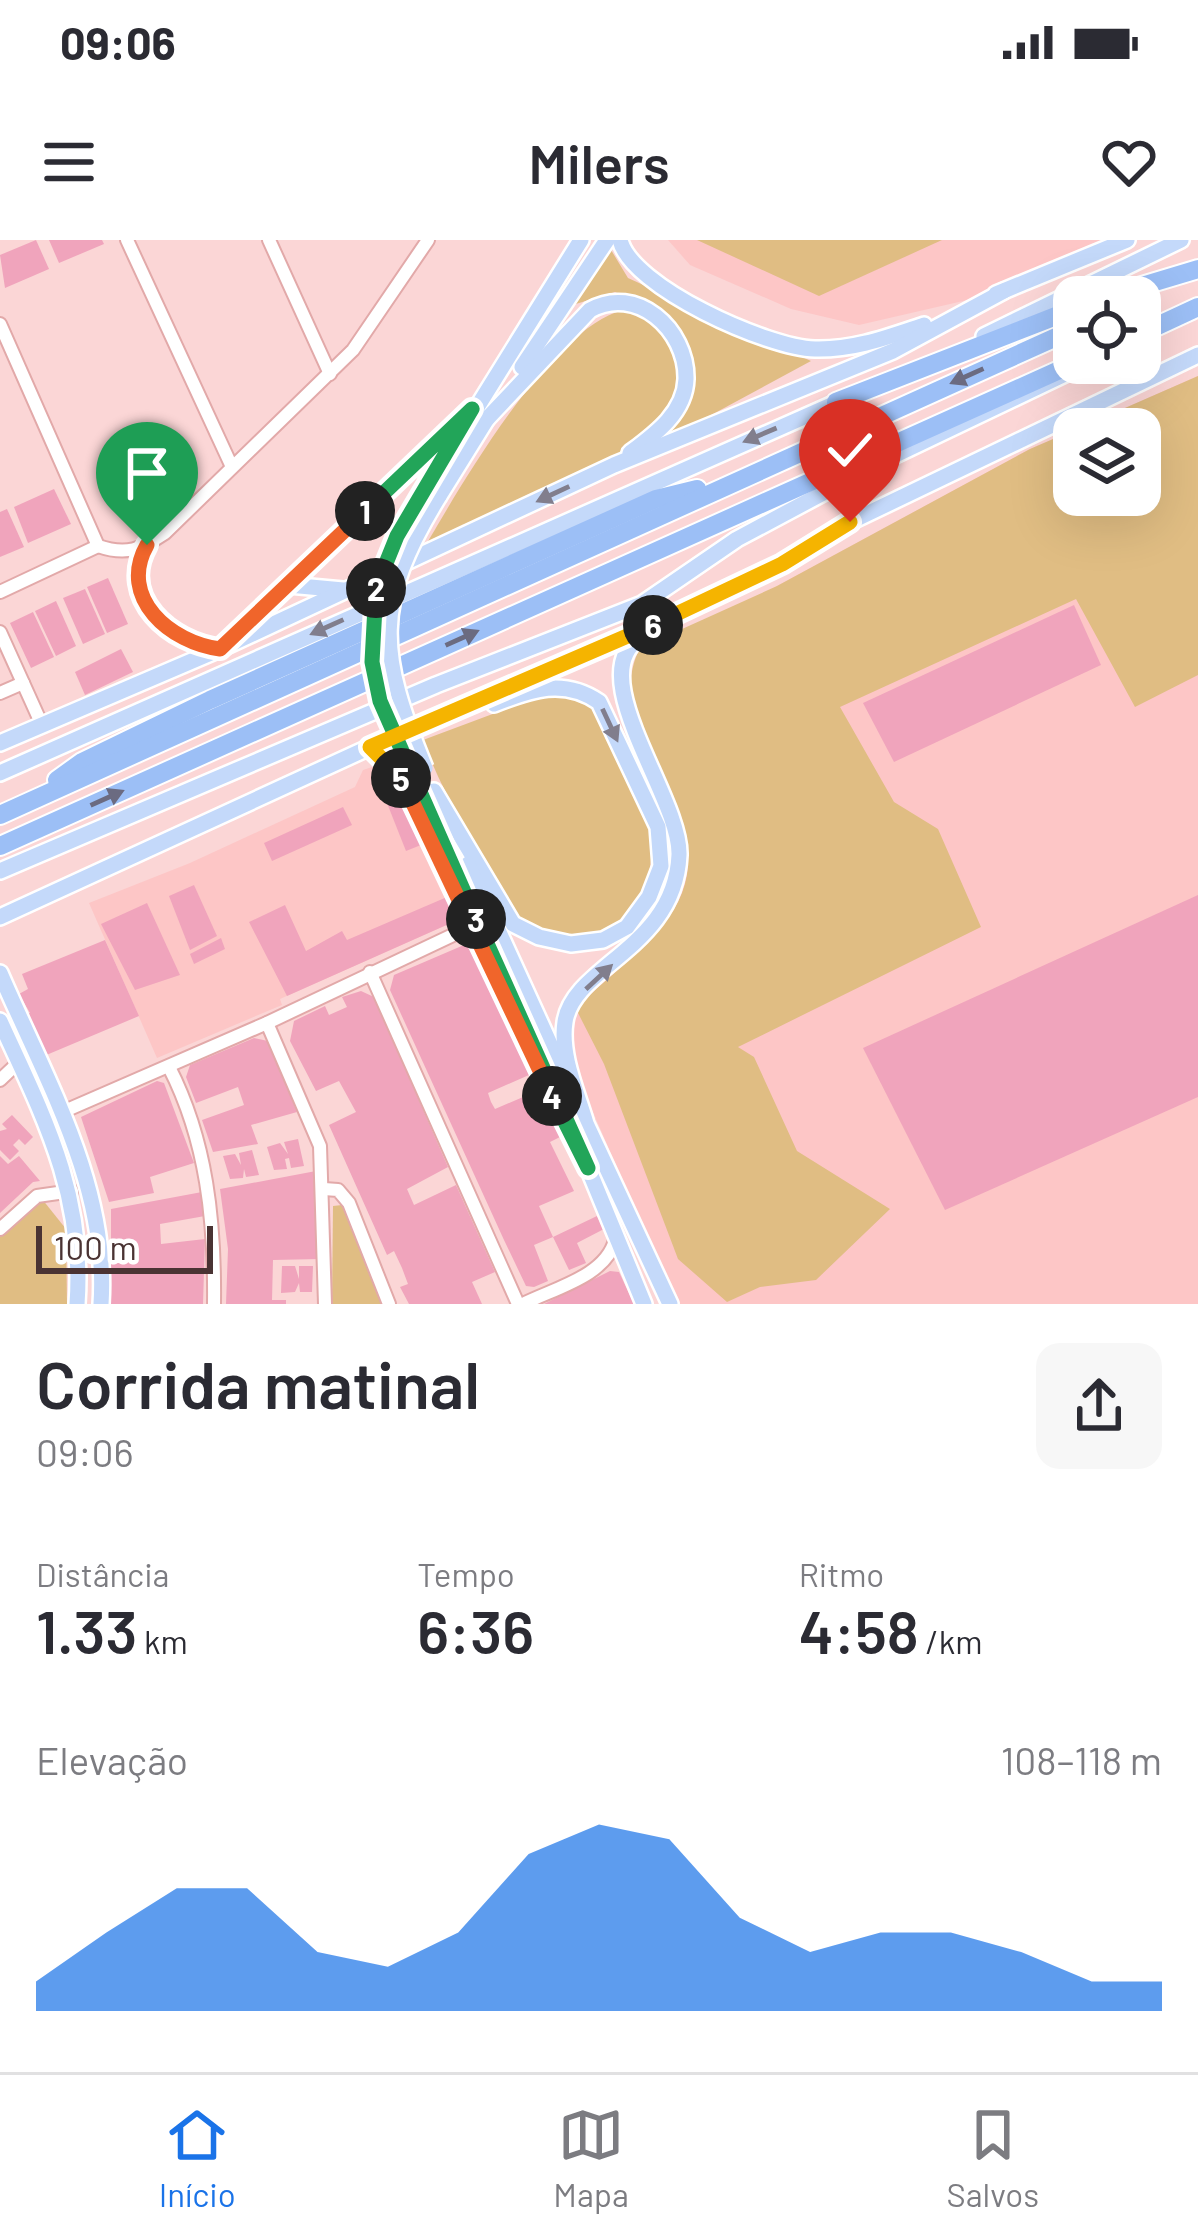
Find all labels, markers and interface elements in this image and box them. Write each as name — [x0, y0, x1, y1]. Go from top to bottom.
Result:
text: 09:06 — [60, 15, 176, 69]
icon: menu — [36, 129, 102, 195]
icon: heart — [1096, 129, 1162, 195]
text: Milers — [528, 130, 670, 195]
map controls — [1053, 276, 1161, 516]
button: locate — [1053, 276, 1161, 384]
one-way arrow — [949, 367, 984, 387]
pin — [799, 399, 901, 522]
button: layers — [1053, 408, 1161, 516]
icon: check — [817, 417, 883, 483]
pin — [96, 422, 198, 545]
one-way arrow — [743, 426, 778, 446]
icon: arrive — [114, 440, 180, 506]
pin: 1 — [335, 481, 395, 541]
one-way arrow — [535, 484, 570, 504]
text: 1 — [359, 491, 371, 531]
pin: 2 — [346, 558, 406, 618]
text: 2 — [367, 568, 385, 608]
pin: 6 — [623, 595, 683, 655]
text: 6 — [644, 605, 662, 645]
one-way arrow — [309, 618, 344, 638]
one-way arrow — [445, 628, 480, 648]
one-way arrow — [600, 708, 620, 743]
pin: 5 — [371, 748, 431, 808]
text: 5 — [392, 758, 410, 798]
one-way arrow — [90, 788, 125, 808]
pin: 3 — [446, 889, 506, 949]
text: 3 — [467, 899, 485, 939]
one-way arrow — [584, 964, 613, 992]
pin: 4 — [522, 1066, 582, 1126]
text: 4 — [542, 1076, 562, 1116]
scale bar — [36, 1220, 213, 1273]
text: 100 m — [54, 1227, 137, 1267]
text: Corrida matinal — [36, 1343, 480, 1422]
button: share — [1036, 1343, 1162, 1469]
text: 09:06 — [36, 1428, 134, 1475]
text: Distância — [36, 1554, 170, 1594]
text: Tempo — [417, 1554, 515, 1594]
text: Ritmo — [799, 1554, 884, 1594]
text: 1.33 — [36, 1594, 137, 1666]
text: 6:36 — [417, 1594, 534, 1666]
text: 4:58 — [799, 1594, 919, 1666]
text: km — [137, 1621, 188, 1661]
text: /km — [919, 1621, 982, 1661]
text: Elevação — [36, 1736, 188, 1783]
text: 108–118 m — [1001, 1736, 1162, 1783]
tab: Início — [159, 2102, 236, 2214]
tab: Mapa — [553, 2102, 629, 2214]
tab: Salvos — [947, 2102, 1039, 2214]

